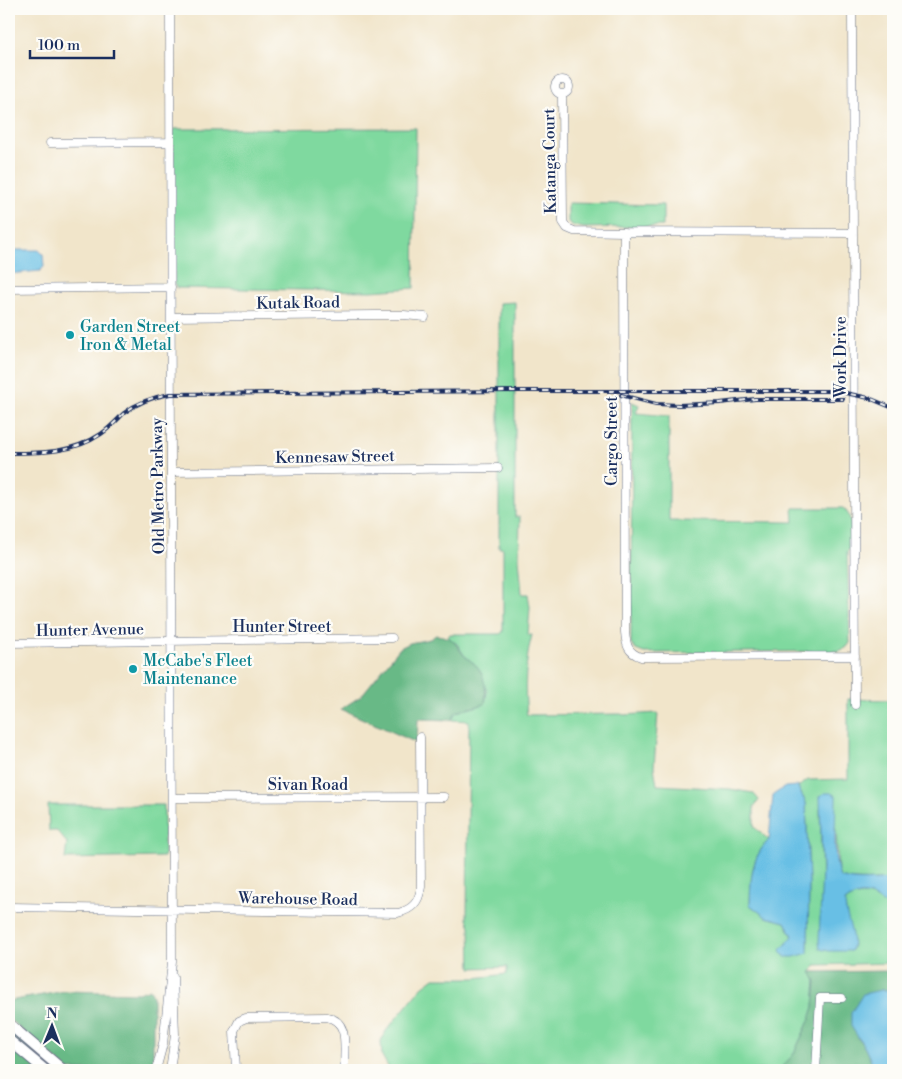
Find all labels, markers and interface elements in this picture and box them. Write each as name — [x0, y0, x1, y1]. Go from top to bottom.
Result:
scale bar — [30, 28, 114, 60]
text: 100 m — [38, 36, 80, 55]
street label: Katanga Court — [539, 108, 561, 214]
street label: Kutak Road — [256, 292, 340, 314]
street label: Work Drive — [831, 316, 851, 399]
place label: Garden Street Iron & Metal — [80, 317, 180, 355]
marker: Garden Street Iron & Metal — [64, 329, 76, 341]
street label: Cargo Street — [602, 396, 622, 486]
street label: Old Metro Parkway — [147, 417, 169, 554]
street label: Kennesaw Street — [275, 446, 395, 468]
street label: Hunter Street — [233, 617, 332, 637]
street label: Hunter Avenue — [36, 619, 144, 641]
place label: McCabe's Fleet Maintenance — [143, 651, 253, 689]
marker: McCabe's Fleet Maintenance — [127, 663, 139, 675]
street label: Sivan Road — [268, 775, 348, 795]
street label: Warehouse Road — [237, 888, 358, 910]
north arrow — [28, 1002, 78, 1052]
text: N — [47, 1005, 58, 1023]

